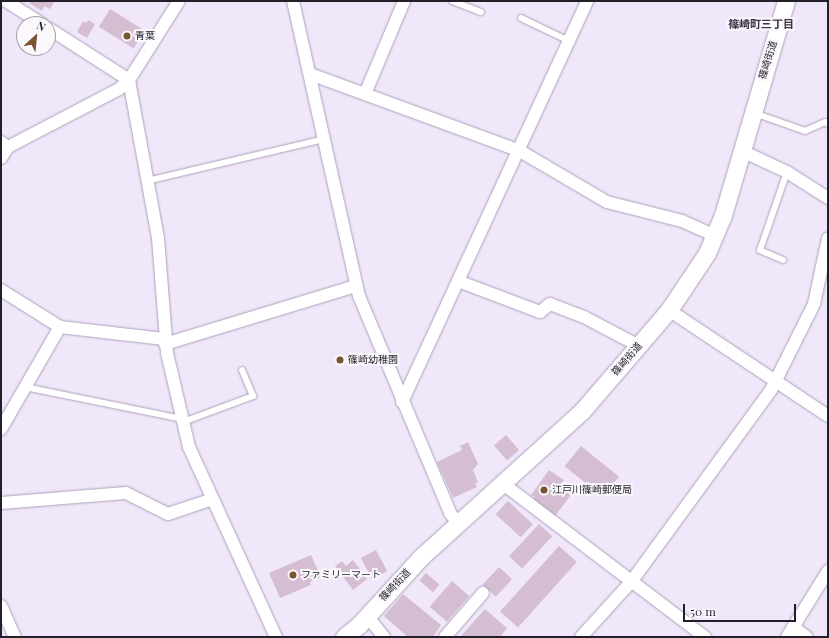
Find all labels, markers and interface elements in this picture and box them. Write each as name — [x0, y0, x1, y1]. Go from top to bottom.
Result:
north arrow — [16, 16, 56, 56]
text: N — [34, 17, 48, 34]
district label: 篠崎町三丁目 — [728, 17, 794, 31]
place label: 青葉 — [135, 30, 155, 42]
marker: 青葉 — [122, 31, 132, 41]
street label: 篠崎街道 — [756, 39, 780, 81]
street label: 篠崎街道 — [609, 340, 645, 378]
place label: 篠崎幼稚園 — [348, 354, 398, 366]
marker: 篠崎幼稚園 — [335, 355, 345, 365]
place label: 江戸川篠崎郵便局 — [552, 484, 632, 496]
marker: 江戸川篠崎郵便局 — [539, 485, 549, 495]
street label: 篠崎街道 — [377, 566, 413, 604]
place label: ファミリーマート — [301, 569, 381, 581]
marker: ファミリーマート — [288, 570, 298, 580]
scale bar — [685, 596, 798, 622]
text: 50 m — [690, 603, 716, 619]

